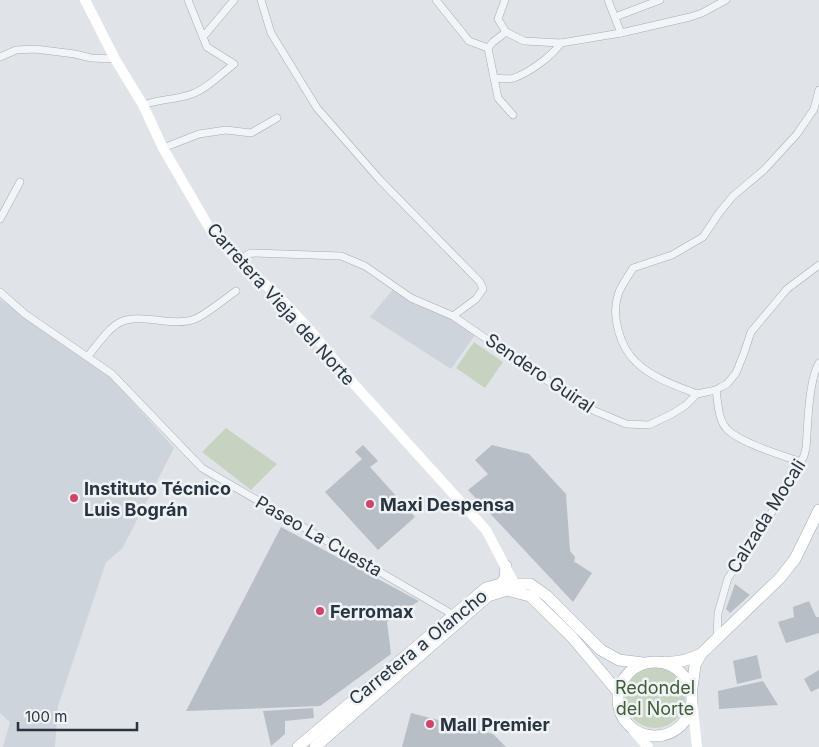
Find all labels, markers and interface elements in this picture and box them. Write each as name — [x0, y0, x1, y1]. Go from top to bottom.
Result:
street label: Carretera Vieja del Norte — [203, 219, 359, 389]
street label: Sendero Guiral — [482, 329, 598, 417]
street label: Calzada Mocali — [723, 455, 809, 577]
place label: Instituto Técnico Luis Bográn — [84, 478, 231, 520]
street label: Paseo La Cuesta — [252, 491, 386, 581]
marker: Instituto Técnico Luis Bográn — [68, 492, 80, 504]
place label: Maxi Despensa — [380, 494, 514, 515]
marker: Maxi Despensa — [364, 498, 376, 510]
street label: Carretera a Olancho — [345, 585, 491, 709]
place label: Ferromax — [330, 601, 414, 622]
marker: Ferromax — [314, 605, 326, 617]
park label: Redondel del Norte — [615, 677, 695, 719]
scale bar — [18, 700, 136, 732]
text: 100 m — [25, 707, 67, 726]
place label: Mall Premier — [440, 714, 550, 735]
marker: Mall Premier — [424, 718, 436, 730]

